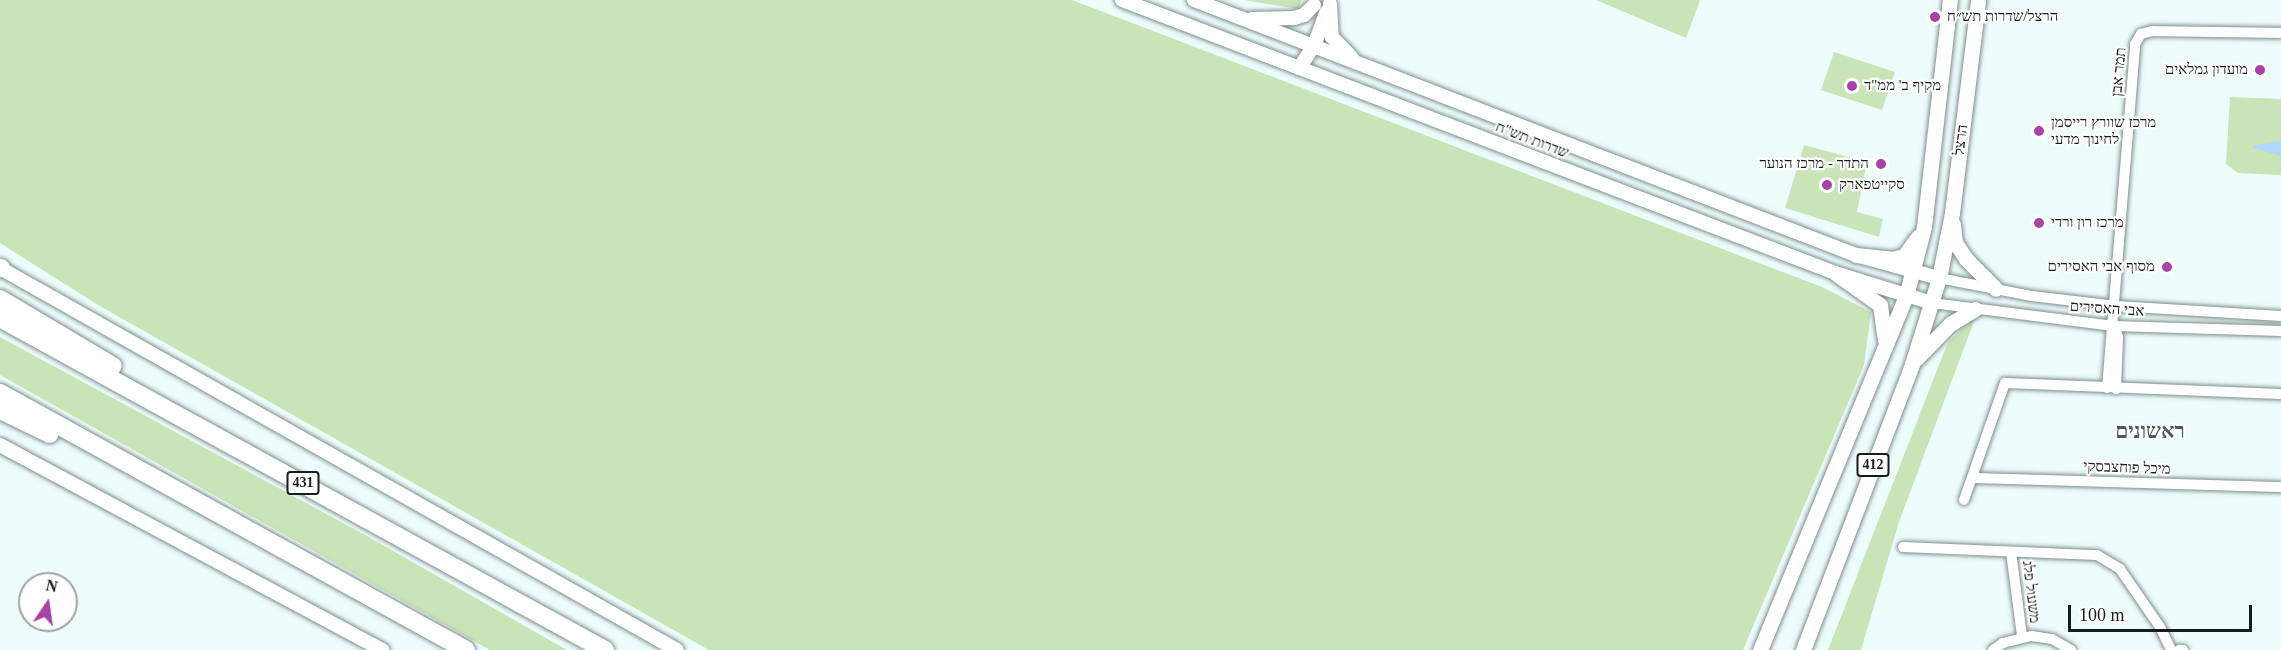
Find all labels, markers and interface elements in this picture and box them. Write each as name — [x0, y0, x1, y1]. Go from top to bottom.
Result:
place label: הרצל/שדרות תש״ח — [1947, 8, 2058, 26]
marker: הרצל/שדרות תש״ח — [1928, 10, 1942, 24]
street label: תמר אבן — [2108, 47, 2130, 97]
place label: מועדון גמלאים — [2165, 61, 2248, 79]
marker: מועדון גמלאים — [2253, 63, 2267, 77]
place label: מקיף ב' ממ"ד — [1864, 77, 1941, 95]
marker: מקיף ב' ממ"ד — [1845, 79, 1859, 93]
place label: מרכז שוורץ רייסמן לחינוך מדעי — [2051, 113, 2156, 148]
street label: שדרות תש"ח — [1493, 118, 1571, 162]
street label: הרצל — [1950, 124, 1972, 156]
marker: מרכז שוורץ רייסמן לחינוך מדעי — [2032, 124, 2046, 138]
place label: התדר - מרכז הנוער — [1759, 155, 1869, 173]
marker: התדר - מרכז הנוער — [1874, 157, 1888, 171]
place label: סקייטפארק — [1839, 176, 1905, 194]
marker: סקייטפארק — [1820, 178, 1834, 192]
place label: מרכז רון ורדי — [2051, 214, 2124, 232]
marker: מרכז רון ורדי — [2032, 216, 2046, 230]
place label: מסוף אבי האסירים — [2048, 258, 2155, 276]
marker: מסוף אבי האסירים — [2160, 260, 2174, 274]
street label: אבי האסירים — [2069, 297, 2145, 321]
district label: ראשונים — [2115, 418, 2185, 444]
road number: 412 — [1856, 454, 1890, 476]
street label: מיכל פוחצבסקי — [2083, 457, 2171, 479]
road number: 431 — [286, 472, 320, 494]
street label: משעול פלג — [2018, 560, 2044, 624]
north arrow — [18, 572, 78, 632]
text: N — [44, 576, 59, 596]
scale bar — [2071, 593, 2256, 631]
text: 100 m — [2079, 605, 2125, 625]

